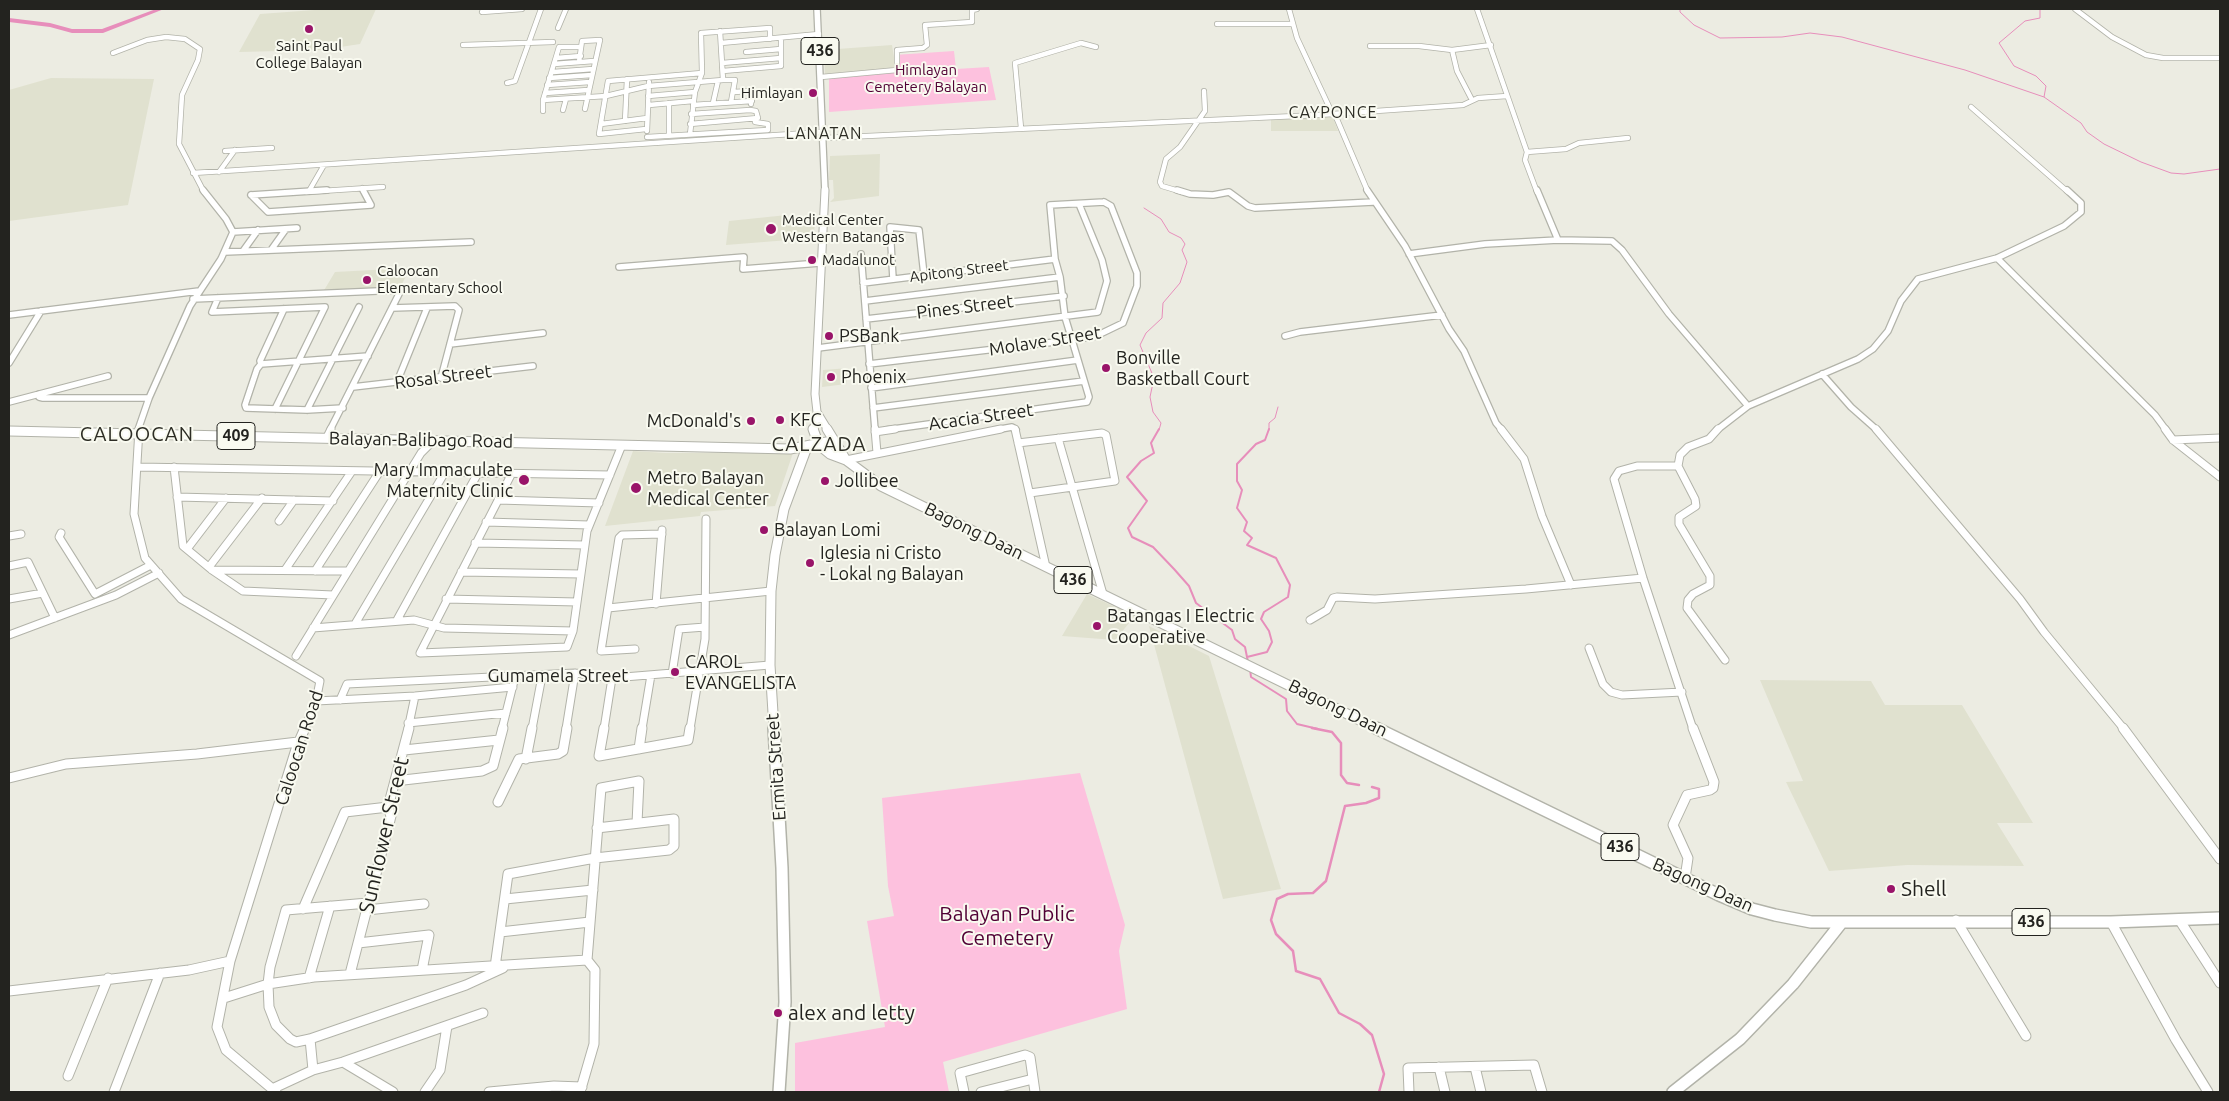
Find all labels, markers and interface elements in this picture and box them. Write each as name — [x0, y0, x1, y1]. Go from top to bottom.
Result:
marker: Saint Paul College Balayan — [303, 23, 315, 35]
place label: Saint Paul College Balayan — [256, 37, 362, 72]
road number: 436 — [801, 37, 839, 64]
park label: Himlayan Cemetery Balayan — [865, 61, 987, 96]
place label: Himlayan — [741, 84, 803, 102]
marker: Himlayan — [807, 87, 819, 99]
district label: CAYPONCE — [1288, 103, 1378, 123]
district label: LANATAN — [785, 124, 863, 144]
place label: Medical Center Western Batangas — [782, 211, 904, 246]
marker: Medical Center Western Batangas — [764, 222, 778, 236]
place label: Madalunot — [822, 251, 895, 269]
marker: Madalunot — [806, 254, 818, 266]
street label: Apitong Street — [909, 256, 1009, 286]
place label: Caloocan Elementary School — [377, 262, 503, 297]
marker: Caloocan Elementary School — [361, 274, 373, 286]
street label: Pines Street — [915, 290, 1015, 324]
street label: Molave Street — [987, 321, 1103, 361]
place label: PSBank — [839, 325, 899, 347]
marker: PSBank — [823, 330, 835, 342]
place label: Bonville Basketball Court — [1116, 347, 1249, 389]
street label: Rosal Street — [393, 360, 493, 394]
marker: Bonville Basketball Court — [1100, 362, 1112, 374]
place label: Phoenix — [841, 366, 906, 388]
marker: Phoenix — [825, 371, 837, 383]
street label: Acacia Street — [927, 399, 1035, 435]
place label: KFC — [790, 409, 821, 431]
place label: McDonald's — [647, 410, 741, 432]
marker: KFC — [774, 414, 786, 426]
marker: McDonald's — [745, 415, 757, 427]
district label: CALOOCAN — [79, 422, 195, 446]
road number: 409 — [217, 422, 255, 450]
street label: Balayan-Balibago Road — [329, 428, 513, 452]
district label: CALZADA — [771, 432, 867, 456]
place label: Mary Immaculate Maternity Clinic — [374, 459, 513, 502]
place label: Metro Balayan Medical Center — [647, 467, 769, 509]
place label: Jollibee — [835, 470, 899, 492]
marker: Mary Immaculate Maternity Clinic — [517, 473, 531, 487]
marker: Jollibee — [819, 475, 831, 487]
marker: Metro Balayan Medical Center — [629, 481, 643, 495]
street label: Bagong Daan — [921, 498, 1027, 564]
place label: Balayan Lomi — [774, 519, 881, 541]
marker: Balayan Lomi — [758, 524, 770, 536]
place label: Iglesia ni Cristo - Lokal ng Balayan — [820, 542, 964, 584]
marker: Iglesia ni Cristo - Lokal ng Balayan — [804, 557, 816, 569]
road number: 436 — [1054, 566, 1092, 594]
place label: Batangas I Electric Cooperative — [1107, 605, 1254, 648]
marker: Batangas I Electric Cooperative — [1091, 620, 1103, 632]
place label: CAROL EVANGELISTA — [685, 651, 796, 694]
street label: Gumamela Street — [488, 665, 628, 687]
marker: CAROL EVANGELISTA — [669, 666, 681, 678]
street label: Bagong Daan — [1285, 675, 1391, 741]
street label: Caloocan Road — [270, 688, 328, 808]
street label: Ermita Street — [761, 713, 791, 821]
street label: Sunflower Street — [354, 754, 414, 916]
road number: 436 — [1601, 834, 1639, 860]
street label: Bagong Daan — [1649, 853, 1757, 917]
place label: Shell — [1901, 876, 1947, 902]
marker: Shell — [1885, 883, 1897, 895]
park label: Balayan Public Cemetery — [939, 901, 1075, 951]
road number: 436 — [2012, 909, 2050, 936]
place label: alex and letty — [788, 1000, 915, 1026]
marker: alex and letty — [772, 1007, 784, 1019]

